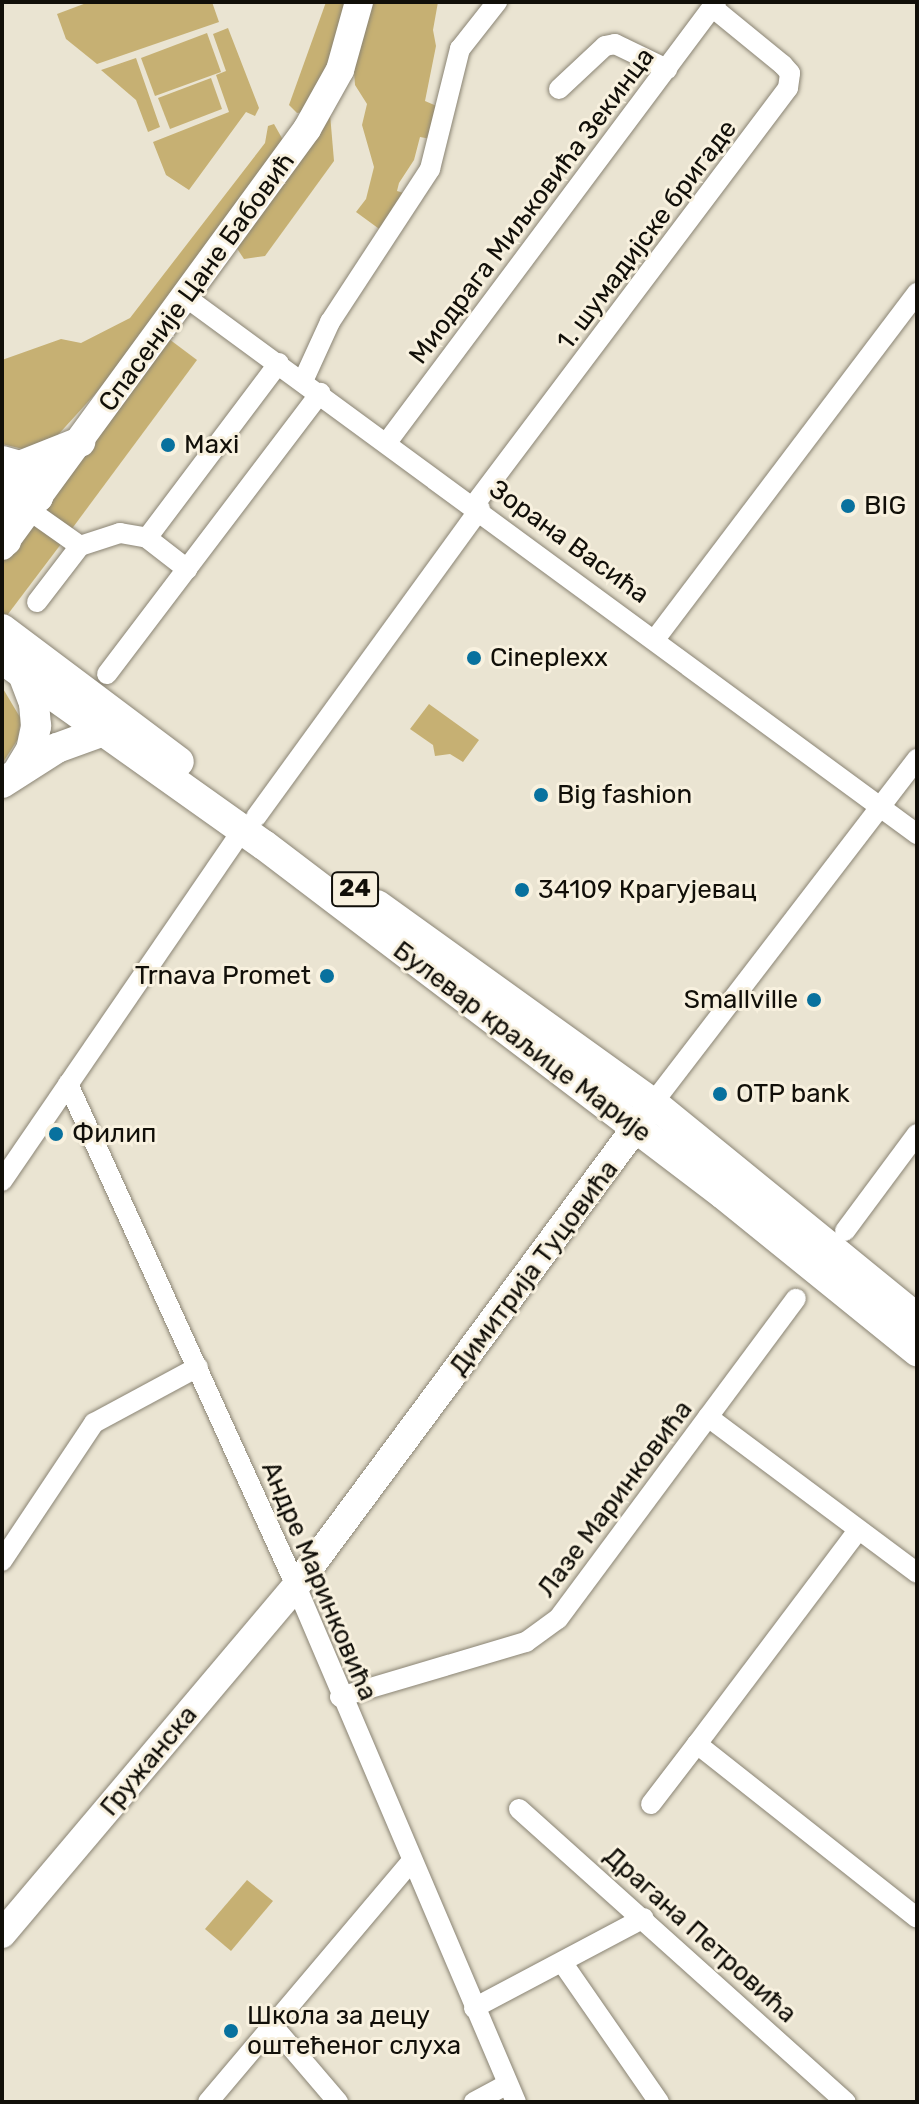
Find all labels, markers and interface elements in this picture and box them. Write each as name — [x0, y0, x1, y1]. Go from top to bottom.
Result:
street label: Миодрага Миљковића Зекинца — [403, 42, 661, 370]
street label: 1. шумадијске бригаде — [550, 114, 744, 356]
street label: Спасеније Цане Бабовић — [92, 146, 302, 418]
place label: Maxi — [184, 429, 239, 461]
marker: Maxi — [159, 436, 177, 454]
street label: Зорана Васића — [483, 474, 655, 610]
place label: BIG — [864, 490, 906, 522]
marker: BIG — [839, 497, 857, 515]
place label: Cineplexx — [490, 642, 608, 674]
marker: Cineplexx — [465, 649, 483, 667]
place label: Big fashion — [557, 779, 693, 811]
marker: Big fashion — [532, 786, 550, 804]
road number: 24 — [331, 869, 379, 909]
place label: 34109 Крагујевац — [538, 874, 757, 906]
marker: 34109 Крагујевац — [513, 881, 531, 899]
street label: Булевар краљице Марије — [387, 935, 657, 1149]
place label: Trnava Promet — [135, 960, 311, 992]
marker: Trnava Promet — [318, 967, 336, 985]
place label: Smallville — [684, 984, 798, 1016]
marker: Smallville — [805, 991, 823, 1009]
place label: OTP bank — [736, 1078, 850, 1110]
marker: OTP bank — [711, 1085, 729, 1103]
place label: Филип — [72, 1118, 156, 1150]
marker: Филип — [47, 1125, 65, 1143]
street label: Димитрија Туцовића — [443, 1154, 625, 1382]
street label: Лазе Маринковића — [531, 1395, 699, 1603]
street label: Андре Маринковића — [255, 1457, 383, 1705]
street label: Гружанска — [94, 1700, 204, 1822]
street label: Драгана Петровића — [597, 1840, 803, 2030]
place label: Школа за децу оштећеног слуха — [247, 2000, 461, 2062]
marker: Школа за децу оштећеног слуха — [222, 2022, 240, 2040]

